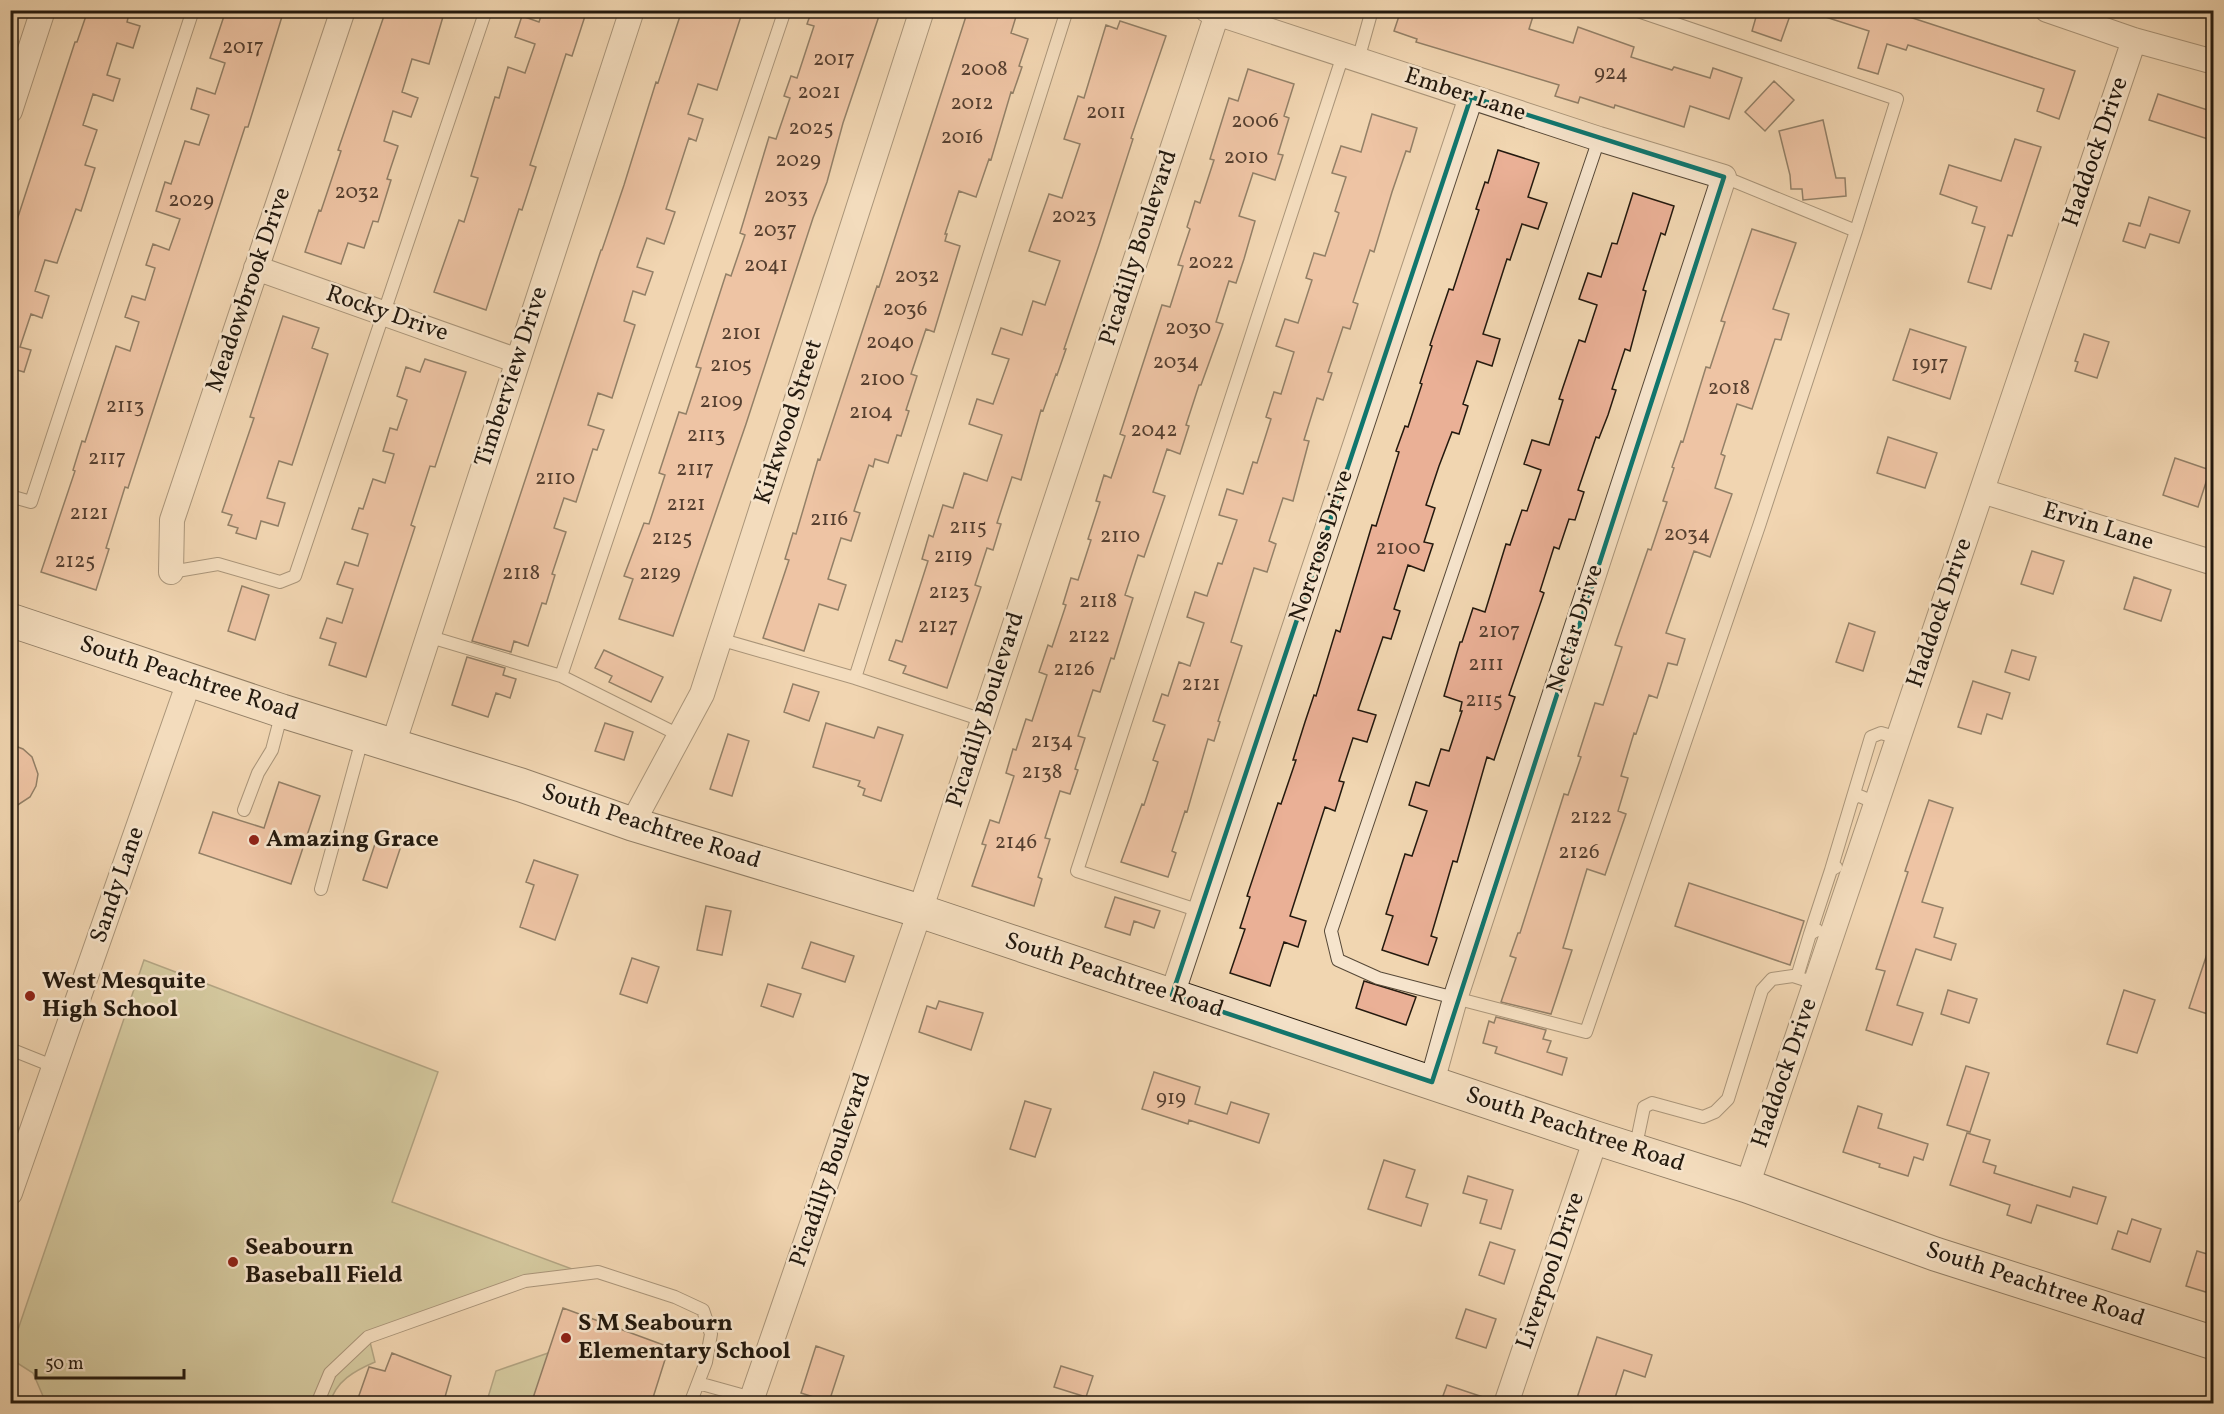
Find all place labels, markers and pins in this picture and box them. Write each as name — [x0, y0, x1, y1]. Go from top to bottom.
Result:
place label: Amazing Grace — [266, 823, 439, 857]
marker: Amazing Grace — [247, 833, 261, 847]
place label: West Mesquite High School — [42, 965, 206, 1027]
marker: West Mesquite High School — [23, 989, 37, 1003]
place label: Seabourn Baseball Field — [245, 1231, 403, 1293]
marker: Seabourn Baseball Field — [226, 1255, 240, 1269]
place label: S M Seabourn Elementary School — [578, 1307, 791, 1369]
marker: S M Seabourn Elementary School — [559, 1331, 573, 1345]

